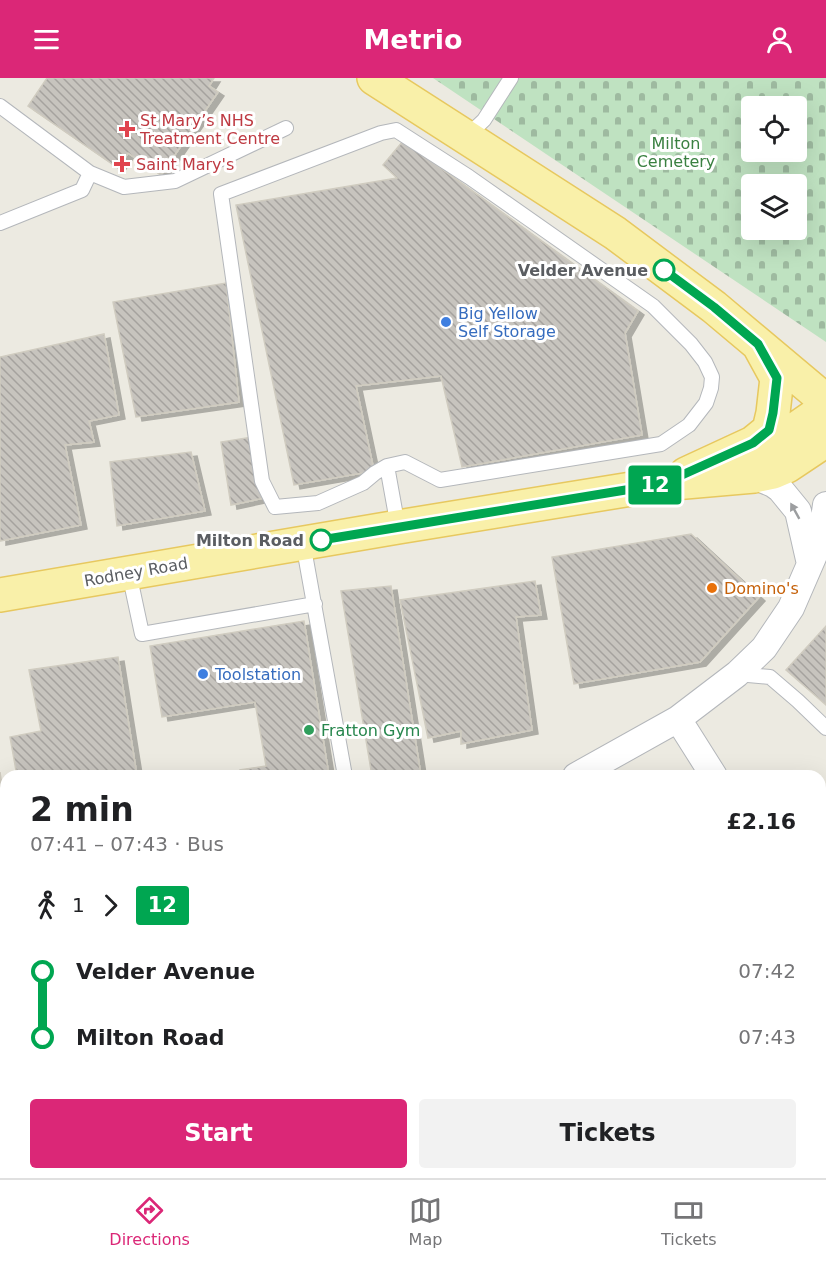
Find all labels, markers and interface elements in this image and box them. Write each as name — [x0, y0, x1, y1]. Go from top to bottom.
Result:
icon: menu — [30, 23, 63, 56]
icon: person — [763, 23, 796, 56]
text: Metrio — [363, 24, 463, 55]
map controls — [741, 96, 807, 240]
button: locate — [741, 96, 807, 162]
place label: St Mary’s NHS Treatment Centre — [139, 111, 280, 148]
marker: St Mary’s NHS Treatment Centre — [118, 120, 136, 138]
park label: Milton Cemetery — [637, 134, 715, 171]
marker: Saint Mary's — [113, 155, 131, 173]
place label: Saint Mary's — [136, 155, 234, 174]
button: layers — [741, 174, 807, 240]
marker: Velder Avenue — [653, 259, 675, 281]
place label: Velder Avenue — [518, 261, 648, 280]
place label: Big Yellow Self Storage — [458, 304, 556, 341]
marker: Big Yellow Self Storage — [439, 315, 453, 329]
line badge: 12 — [628, 466, 682, 504]
text: 12 — [640, 473, 670, 497]
one-way arrow — [791, 502, 801, 520]
marker: Milton Road — [310, 529, 332, 551]
place label: Milton Road — [196, 531, 304, 550]
street label: Rodney Road — [83, 554, 189, 590]
place label: Domino's — [724, 579, 799, 598]
marker: Domino's — [705, 581, 719, 595]
place label: Toolstation — [214, 665, 301, 684]
marker: Toolstation — [196, 667, 210, 681]
place label: Fratton Gym — [321, 721, 420, 740]
marker: Fratton Gym — [302, 723, 316, 737]
text: 2 min — [30, 790, 134, 829]
text: £2.16 — [726, 809, 796, 834]
text: 07:41 – 07:43 · Bus — [30, 832, 224, 856]
icon: walk — [30, 889, 63, 922]
icon: forward — [94, 889, 127, 922]
text: 1 — [72, 893, 85, 917]
text: 12 — [148, 893, 177, 917]
text: Velder Avenue — [76, 959, 255, 984]
text: 07:42 — [738, 959, 796, 983]
text: Milton Road — [76, 1025, 225, 1050]
text: 07:43 — [738, 1025, 796, 1049]
button: Start — [30, 1099, 407, 1168]
button: Tickets — [419, 1099, 796, 1168]
tab: Directions — [109, 1194, 190, 1249]
tab: Map — [409, 1194, 442, 1249]
tab: Tickets — [661, 1194, 717, 1249]

